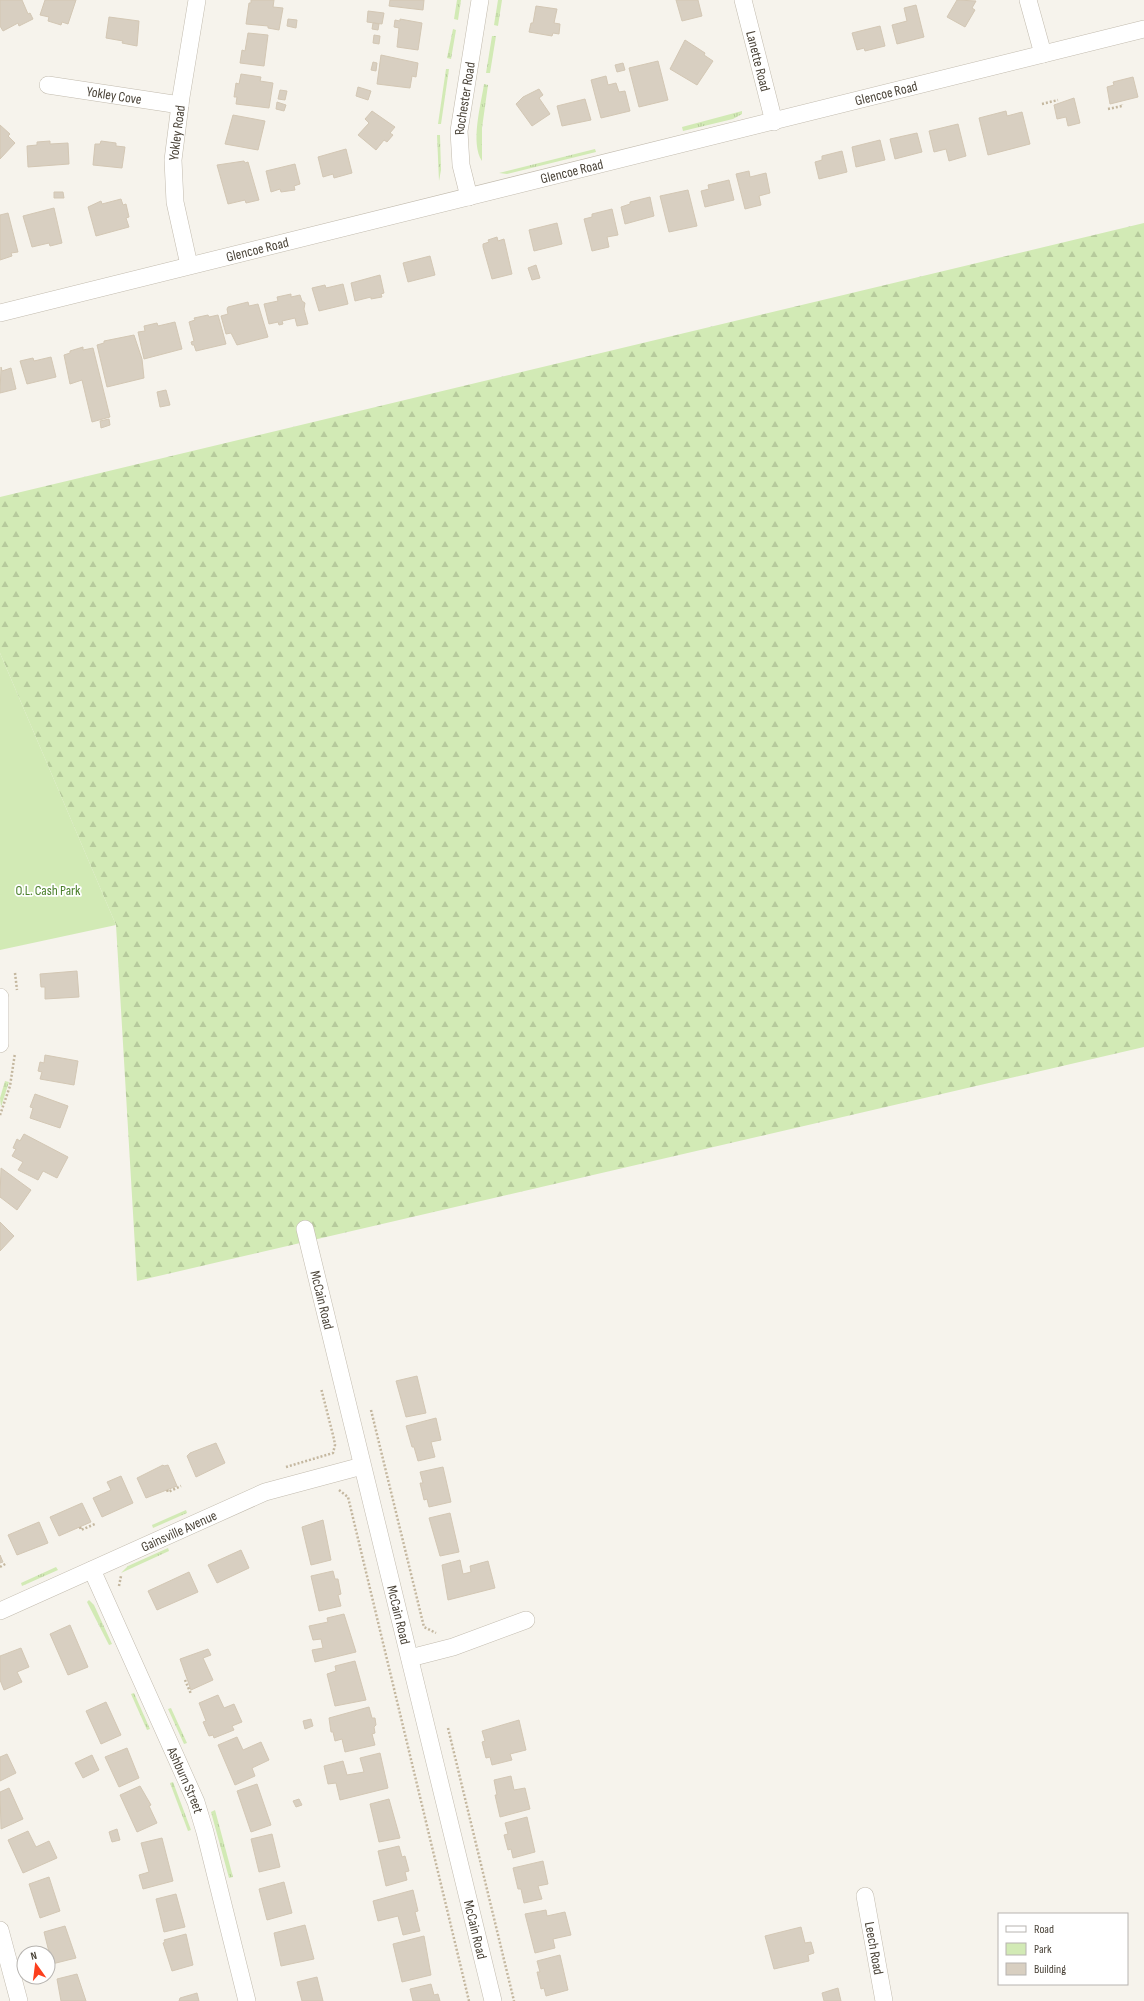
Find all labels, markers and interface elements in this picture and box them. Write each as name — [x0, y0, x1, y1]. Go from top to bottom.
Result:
street label: Lanette Road — [742, 29, 774, 93]
street label: Rochester Road — [451, 61, 479, 135]
street label: Glencoe Road — [853, 78, 919, 109]
street label: Yokley Cove — [86, 83, 143, 108]
street label: Yokley Road — [165, 104, 189, 161]
street label: Glencoe Road — [539, 156, 605, 188]
street label: Glencoe Road — [224, 234, 290, 266]
park label: O.L. Cash Park — [16, 882, 81, 899]
street label: McCain Road — [306, 1269, 337, 1331]
street label: Gainsville Avenue — [138, 1507, 220, 1556]
street label: McCain Road — [383, 1584, 414, 1646]
street label: Ashburn Street — [163, 1743, 207, 1815]
street label: McCain Road — [460, 1898, 491, 1961]
legend — [998, 1913, 1128, 1985]
street label: Leech Road — [861, 1920, 887, 1976]
text: Road — [1034, 1922, 1054, 1937]
text: Park — [1034, 1942, 1052, 1957]
north arrow — [16, 1945, 56, 1985]
text: N — [29, 1949, 38, 1963]
text: Building — [1034, 1962, 1066, 1977]

